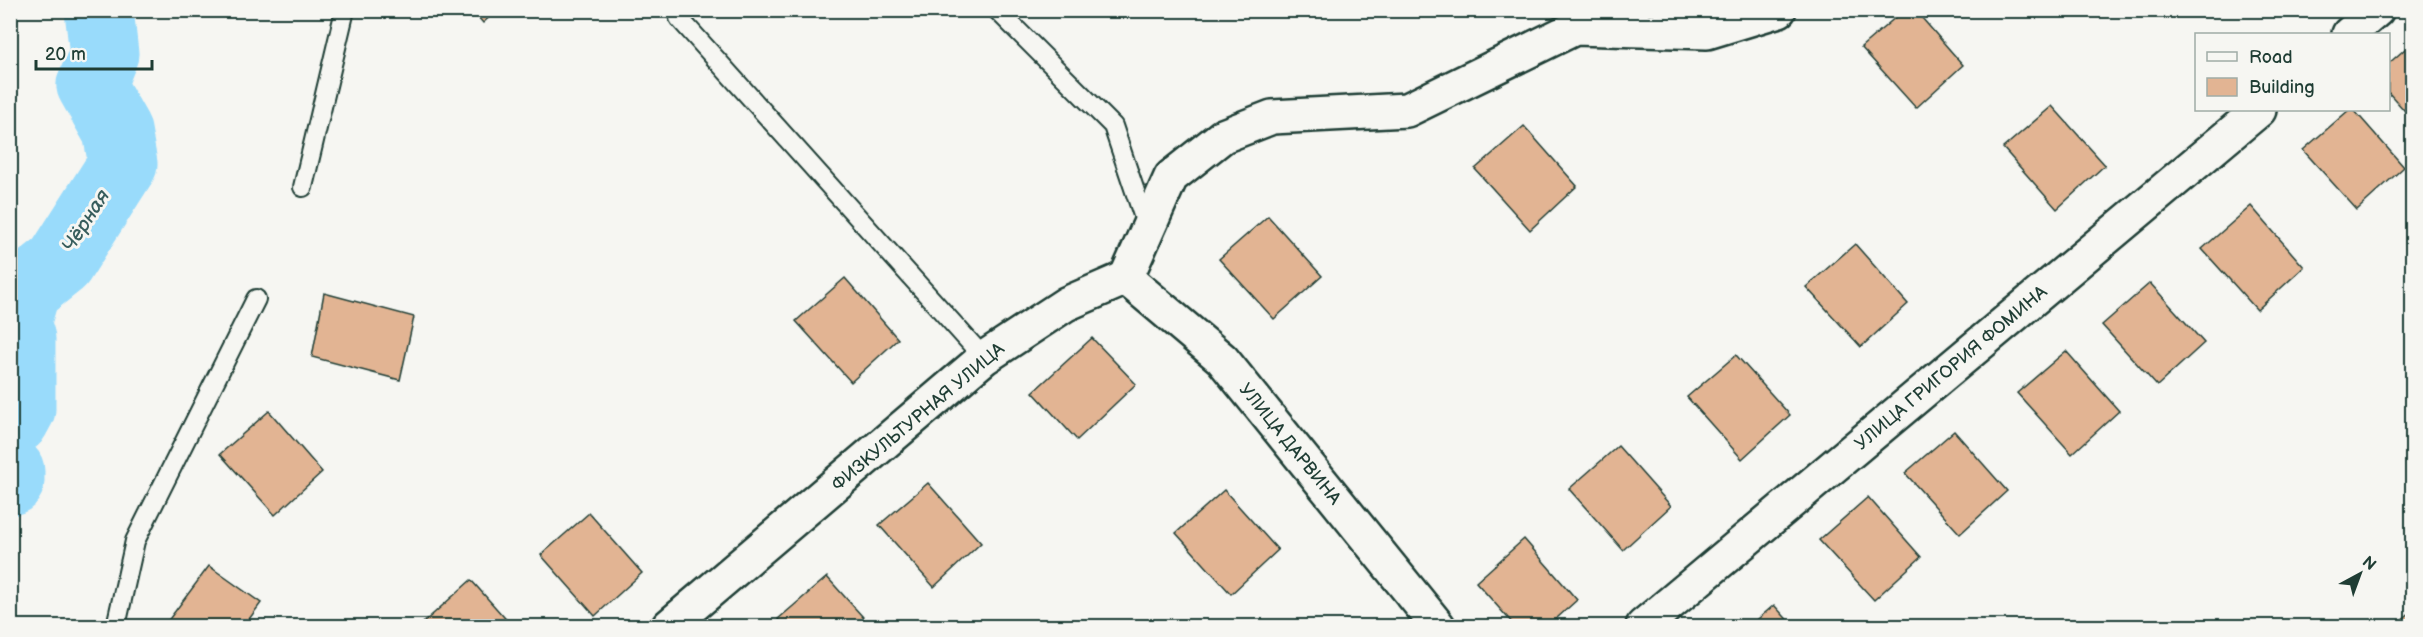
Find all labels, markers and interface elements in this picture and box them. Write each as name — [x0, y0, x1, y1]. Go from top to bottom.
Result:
scale bar — [36, 33, 152, 71]
legend — [2195, 33, 2390, 111]
text: 20 m — [45, 44, 86, 65]
text: Road — [2249, 47, 2293, 68]
text: Building — [2249, 77, 2315, 98]
water label: Чёрная — [57, 185, 115, 257]
street label: УЛИЦА ГРИГОРИЯ ФОМИНА — [1851, 281, 2051, 455]
street label: ФИЗКУЛЬТУРНАЯ УЛИЦА — [827, 339, 1009, 495]
street label: УЛИЦА ДАРВИНА — [1235, 379, 1345, 509]
north arrow — [2330, 544, 2390, 604]
text: N — [2358, 553, 2380, 575]

